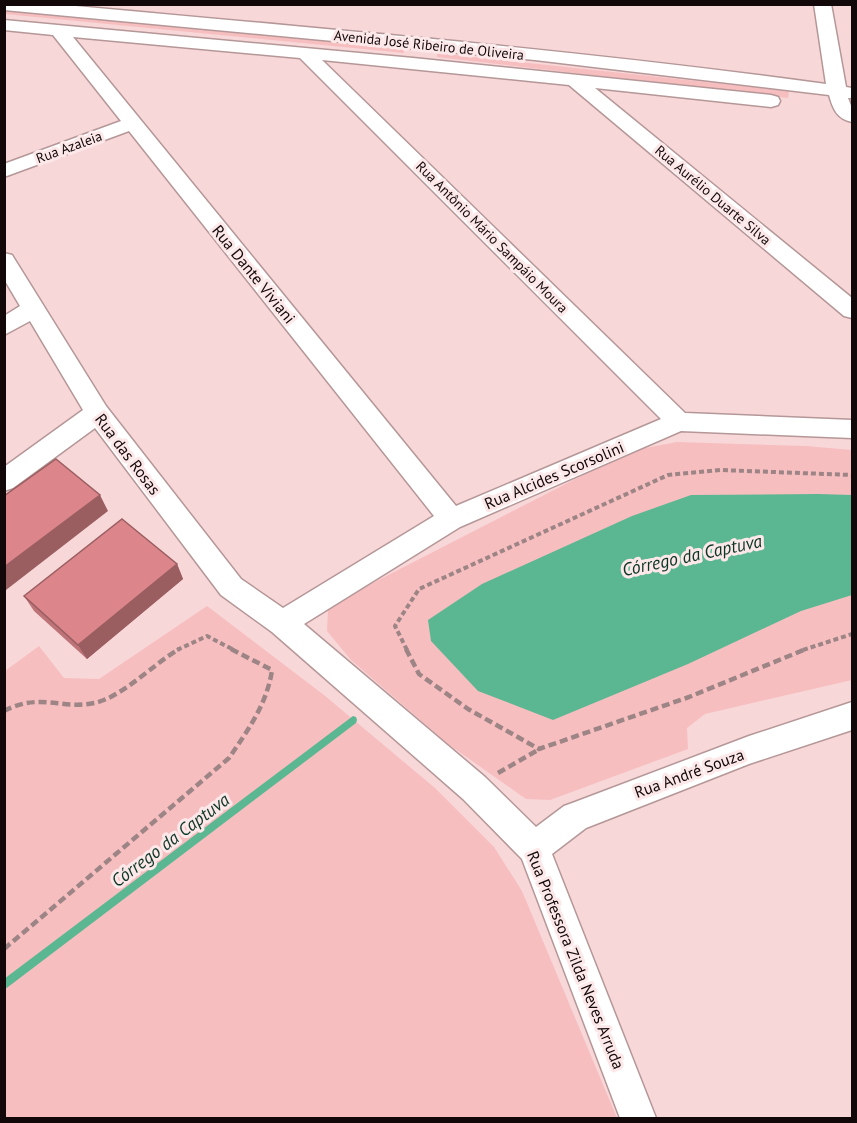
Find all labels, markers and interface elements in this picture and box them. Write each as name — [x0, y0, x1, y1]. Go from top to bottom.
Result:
street label: Avenida José Ribeiro de Oliveira — [333, 26, 525, 64]
street label: Rua Azaleia — [34, 127, 105, 167]
street label: Rua Aurélio Duarte Silva — [651, 141, 775, 249]
street label: Rua Antônio Mário Sampáio Moura — [412, 157, 572, 317]
street label: Rua Dante Viviani — [208, 221, 300, 327]
street label: Rua das Rosas — [91, 409, 165, 499]
street label: Rua Alcides Scorsolini — [481, 437, 627, 513]
water label: Córrego da Captuva — [620, 529, 764, 581]
street label: Rua André Souza — [632, 744, 746, 802]
water label: Córrego da Captuva — [106, 788, 234, 892]
street label: Rua Professora Zilda Neves Arruda — [523, 848, 629, 1072]

